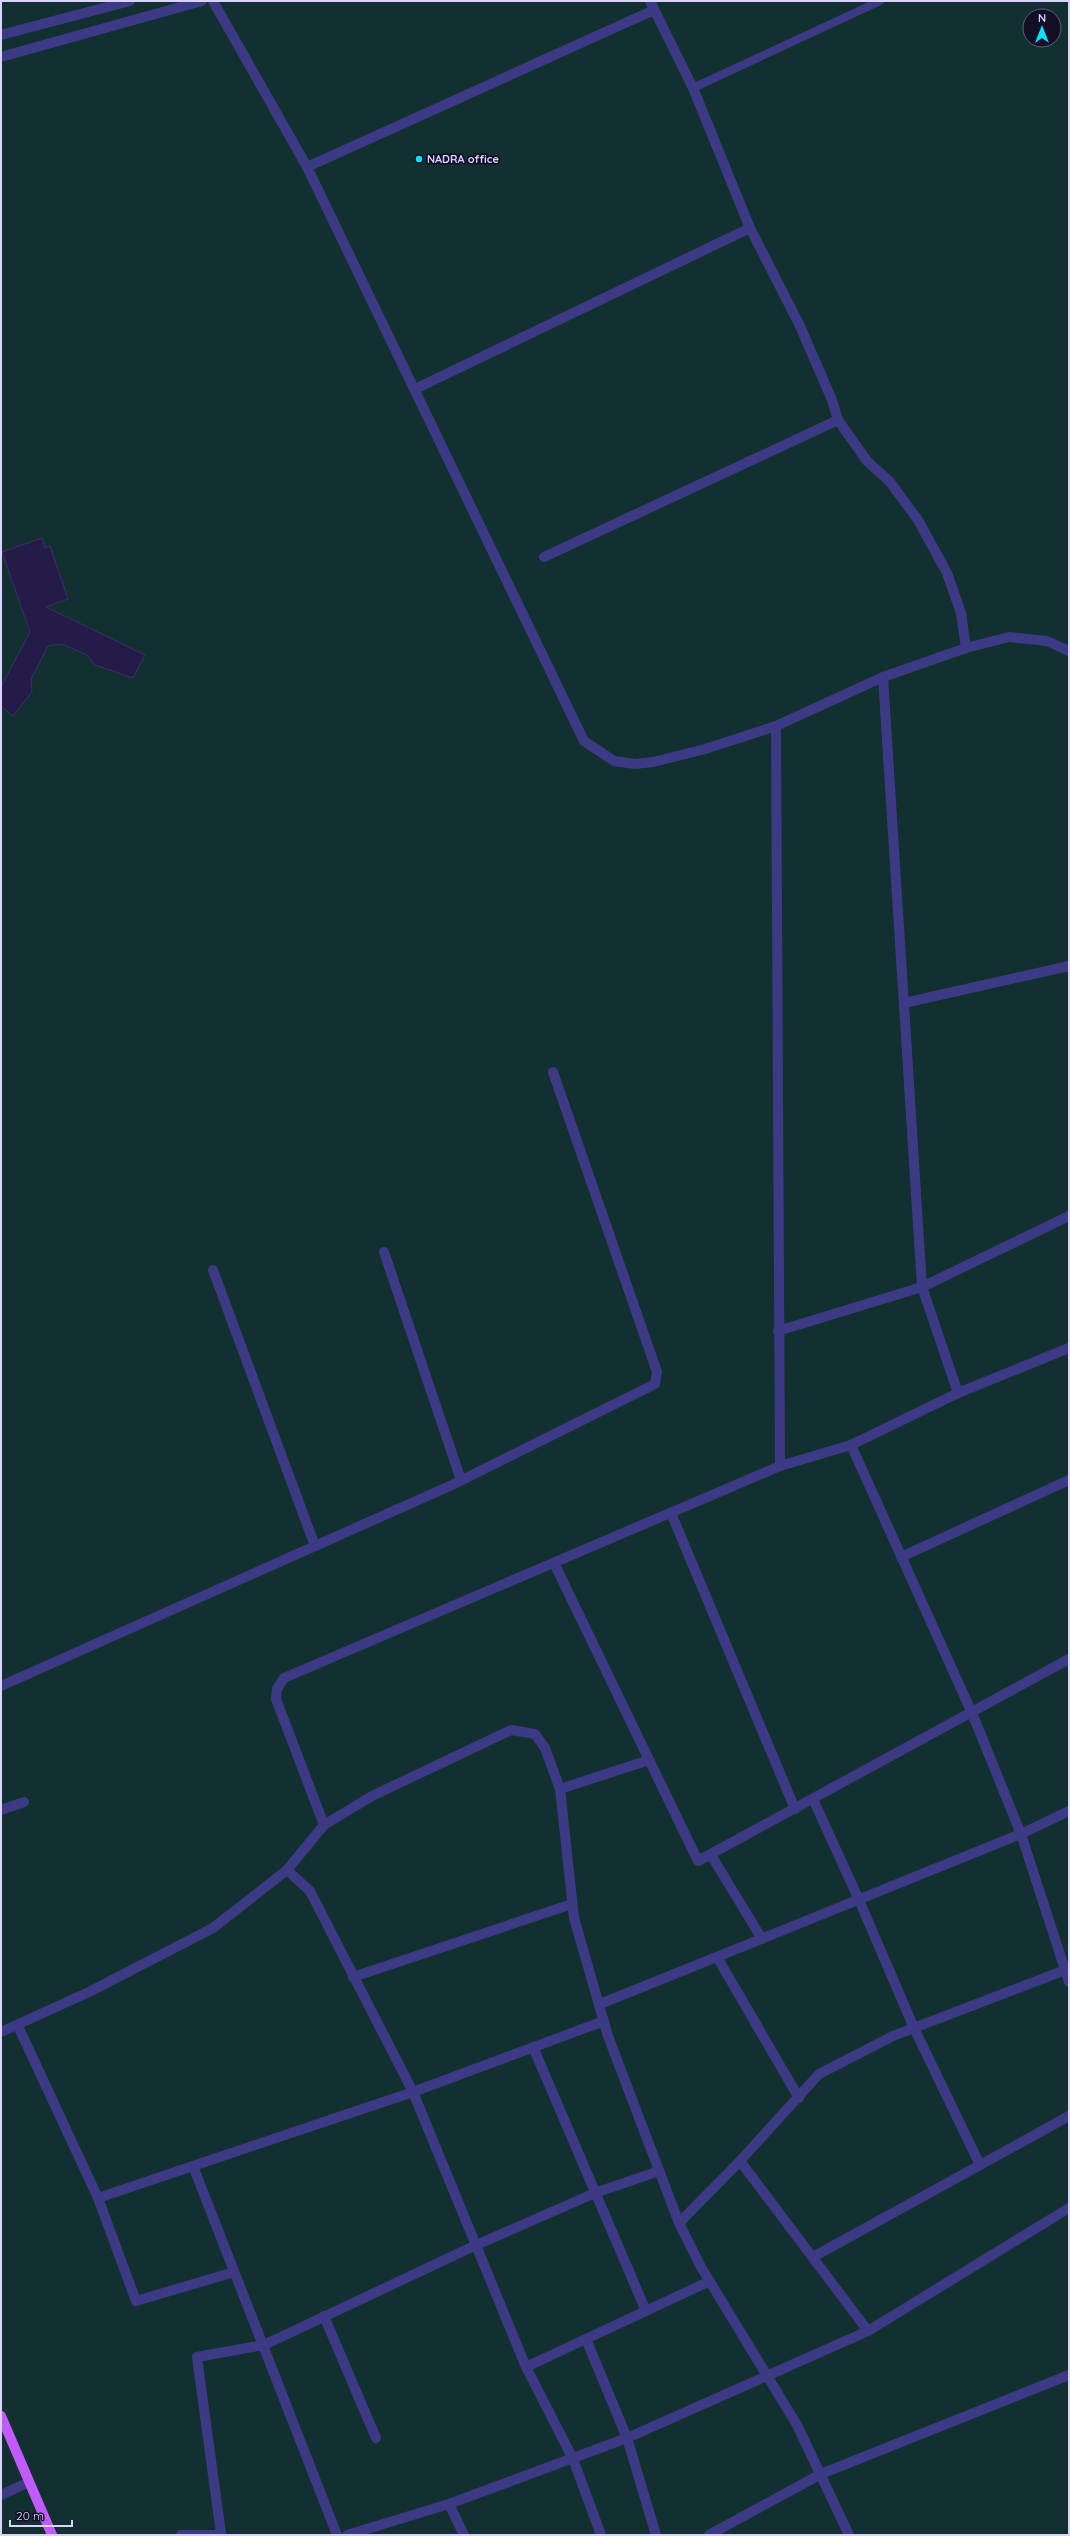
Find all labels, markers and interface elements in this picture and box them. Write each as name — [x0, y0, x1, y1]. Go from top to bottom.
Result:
north arrow — [1022, 8, 1062, 48]
text: N — [1038, 11, 1046, 25]
place label: NADRA office — [427, 152, 499, 166]
marker: NADRA office — [414, 154, 424, 164]
scale bar — [10, 2502, 72, 2528]
text: 20 m — [16, 2508, 44, 2523]

